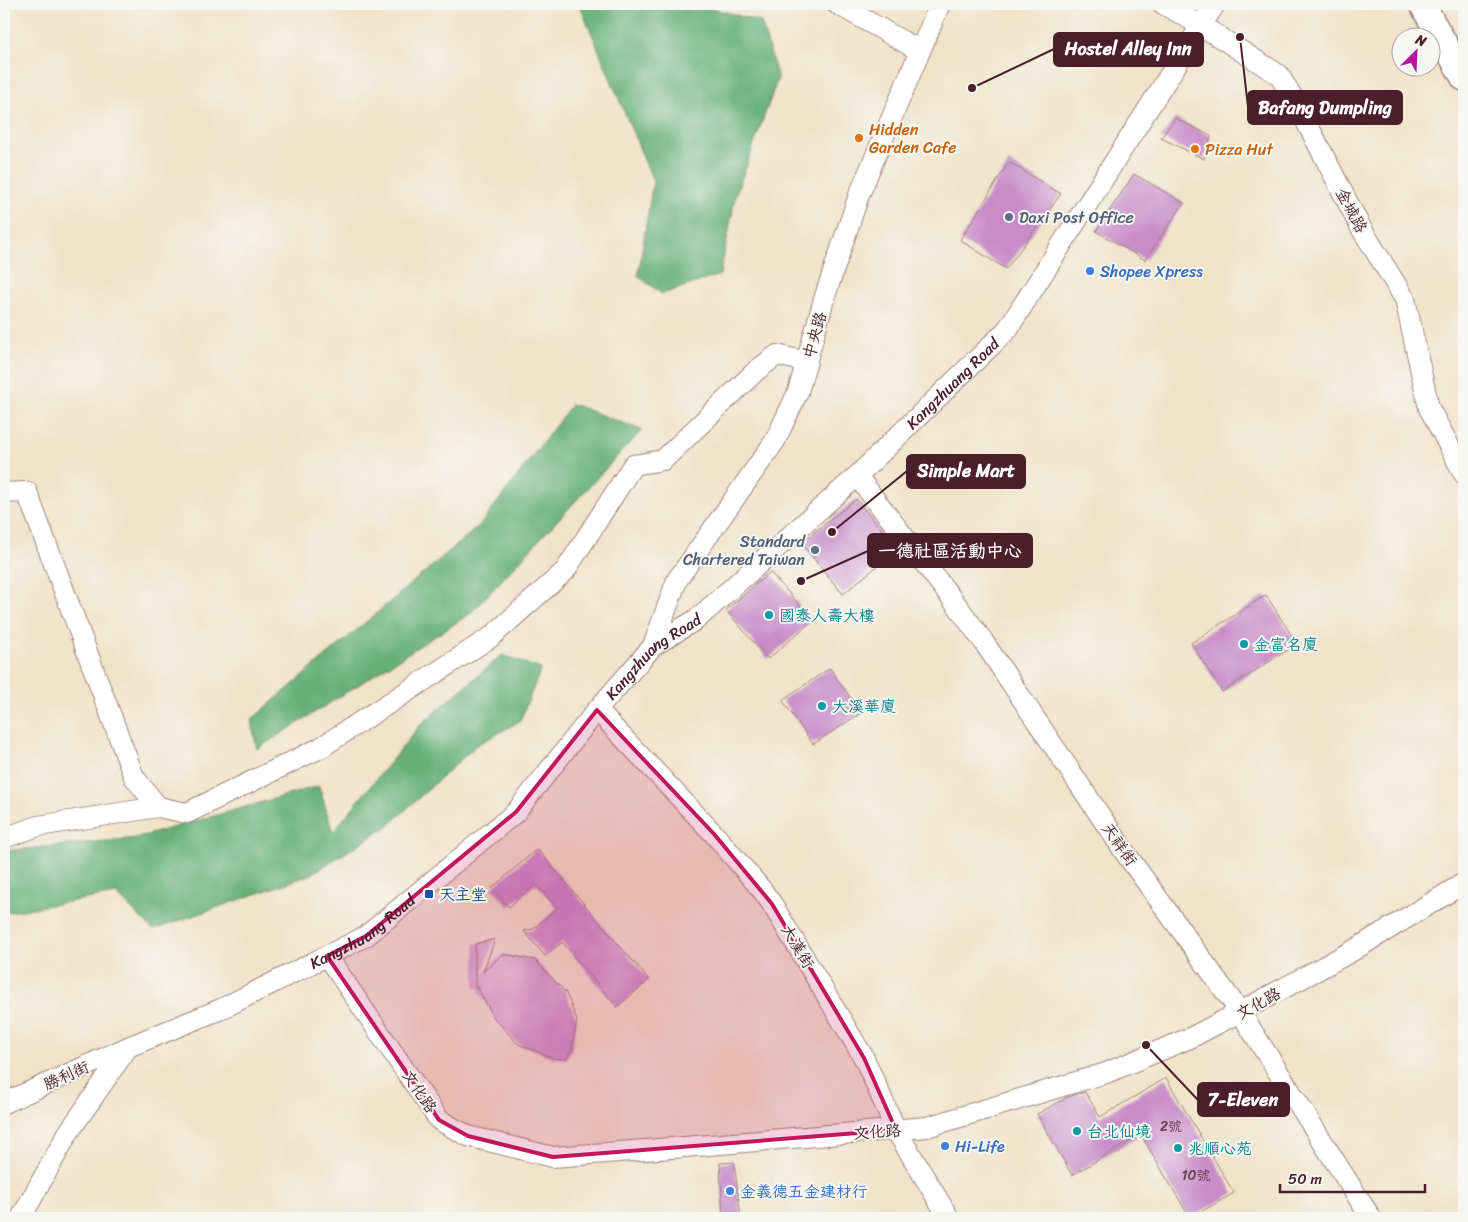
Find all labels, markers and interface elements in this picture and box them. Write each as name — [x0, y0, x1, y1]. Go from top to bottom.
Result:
text: N — [1411, 27, 1431, 54]
north arrow — [1390, 28, 1440, 78]
callout: Hostel Alley Inn — [1054, 33, 1203, 66]
text: Hostel Alley Inn — [1064, 33, 1192, 65]
callout: Bafang Dumpling — [1248, 91, 1402, 124]
text: Bafang Dumpling — [1258, 92, 1392, 124]
place label: Hidden Garden Cafe — [869, 115, 956, 162]
marker: Hidden Garden Cafe — [853, 132, 865, 144]
place label: Pizza Hut — [1205, 135, 1273, 164]
marker: Pizza Hut — [1189, 143, 1201, 155]
street label: 金城路 — [1327, 182, 1376, 238]
place label: Daxi Post Office — [1019, 203, 1134, 232]
marker: Daxi Post Office — [1003, 211, 1015, 223]
place label: Shopee Xpress — [1100, 257, 1203, 286]
marker: Shopee Xpress — [1084, 265, 1096, 277]
street label: 中央路 — [794, 308, 835, 362]
street label: Kangzhuang Road — [899, 329, 1008, 437]
callout: Simple Mart — [907, 455, 1025, 488]
text: Simple Mart — [916, 455, 1015, 487]
place label: Standard Chartered Taiwan — [683, 527, 807, 574]
callout: 一德社區活動中心 — [868, 534, 1032, 567]
text: 一德社區活動中心 — [878, 535, 1022, 567]
marker: Standard Chartered Taiwan — [809, 544, 821, 556]
place label: 國泰人壽大樓 — [779, 601, 875, 630]
street label: Kangzhuang Road — [598, 605, 709, 707]
marker: 國泰人壽大樓 — [763, 609, 775, 621]
place label: 金富名廈 — [1254, 630, 1318, 659]
marker: 金富名廈 — [1238, 638, 1250, 650]
place label: 大溪華廈 — [832, 692, 896, 721]
marker: 大溪華廈 — [816, 700, 828, 712]
street label: 天祥街 — [1094, 816, 1145, 872]
place label: 天主堂 — [439, 880, 487, 909]
street label: Kangzhuang Road — [304, 886, 423, 977]
marker: 天主堂 — [423, 888, 435, 900]
street label: 大漢街 — [773, 918, 822, 974]
street label: 文化路 — [1230, 979, 1286, 1028]
street label: 勝利街 — [38, 1052, 94, 1098]
street label: 文化路 — [394, 1063, 445, 1119]
callout: 7-Eleven — [1198, 1083, 1289, 1116]
text: 7-Eleven — [1208, 1084, 1278, 1116]
house number: 2號 — [1160, 1114, 1182, 1139]
street label: 文化路 — [852, 1115, 902, 1148]
place label: 台北仙境 — [1087, 1117, 1151, 1146]
marker: 台北仙境 — [1071, 1125, 1083, 1137]
place label: Hi-Life — [955, 1132, 1005, 1161]
place label: 兆順心苑 — [1188, 1134, 1252, 1163]
marker: Hi-Life — [939, 1140, 951, 1152]
marker: 兆順心苑 — [1172, 1142, 1184, 1154]
scale bar — [1280, 1162, 1426, 1194]
house number: 10號 — [1182, 1163, 1210, 1188]
text: 50 m — [1288, 1166, 1323, 1192]
place label: 金義德五金建材行 — [740, 1177, 868, 1206]
marker: 金義德五金建材行 — [724, 1185, 736, 1197]

